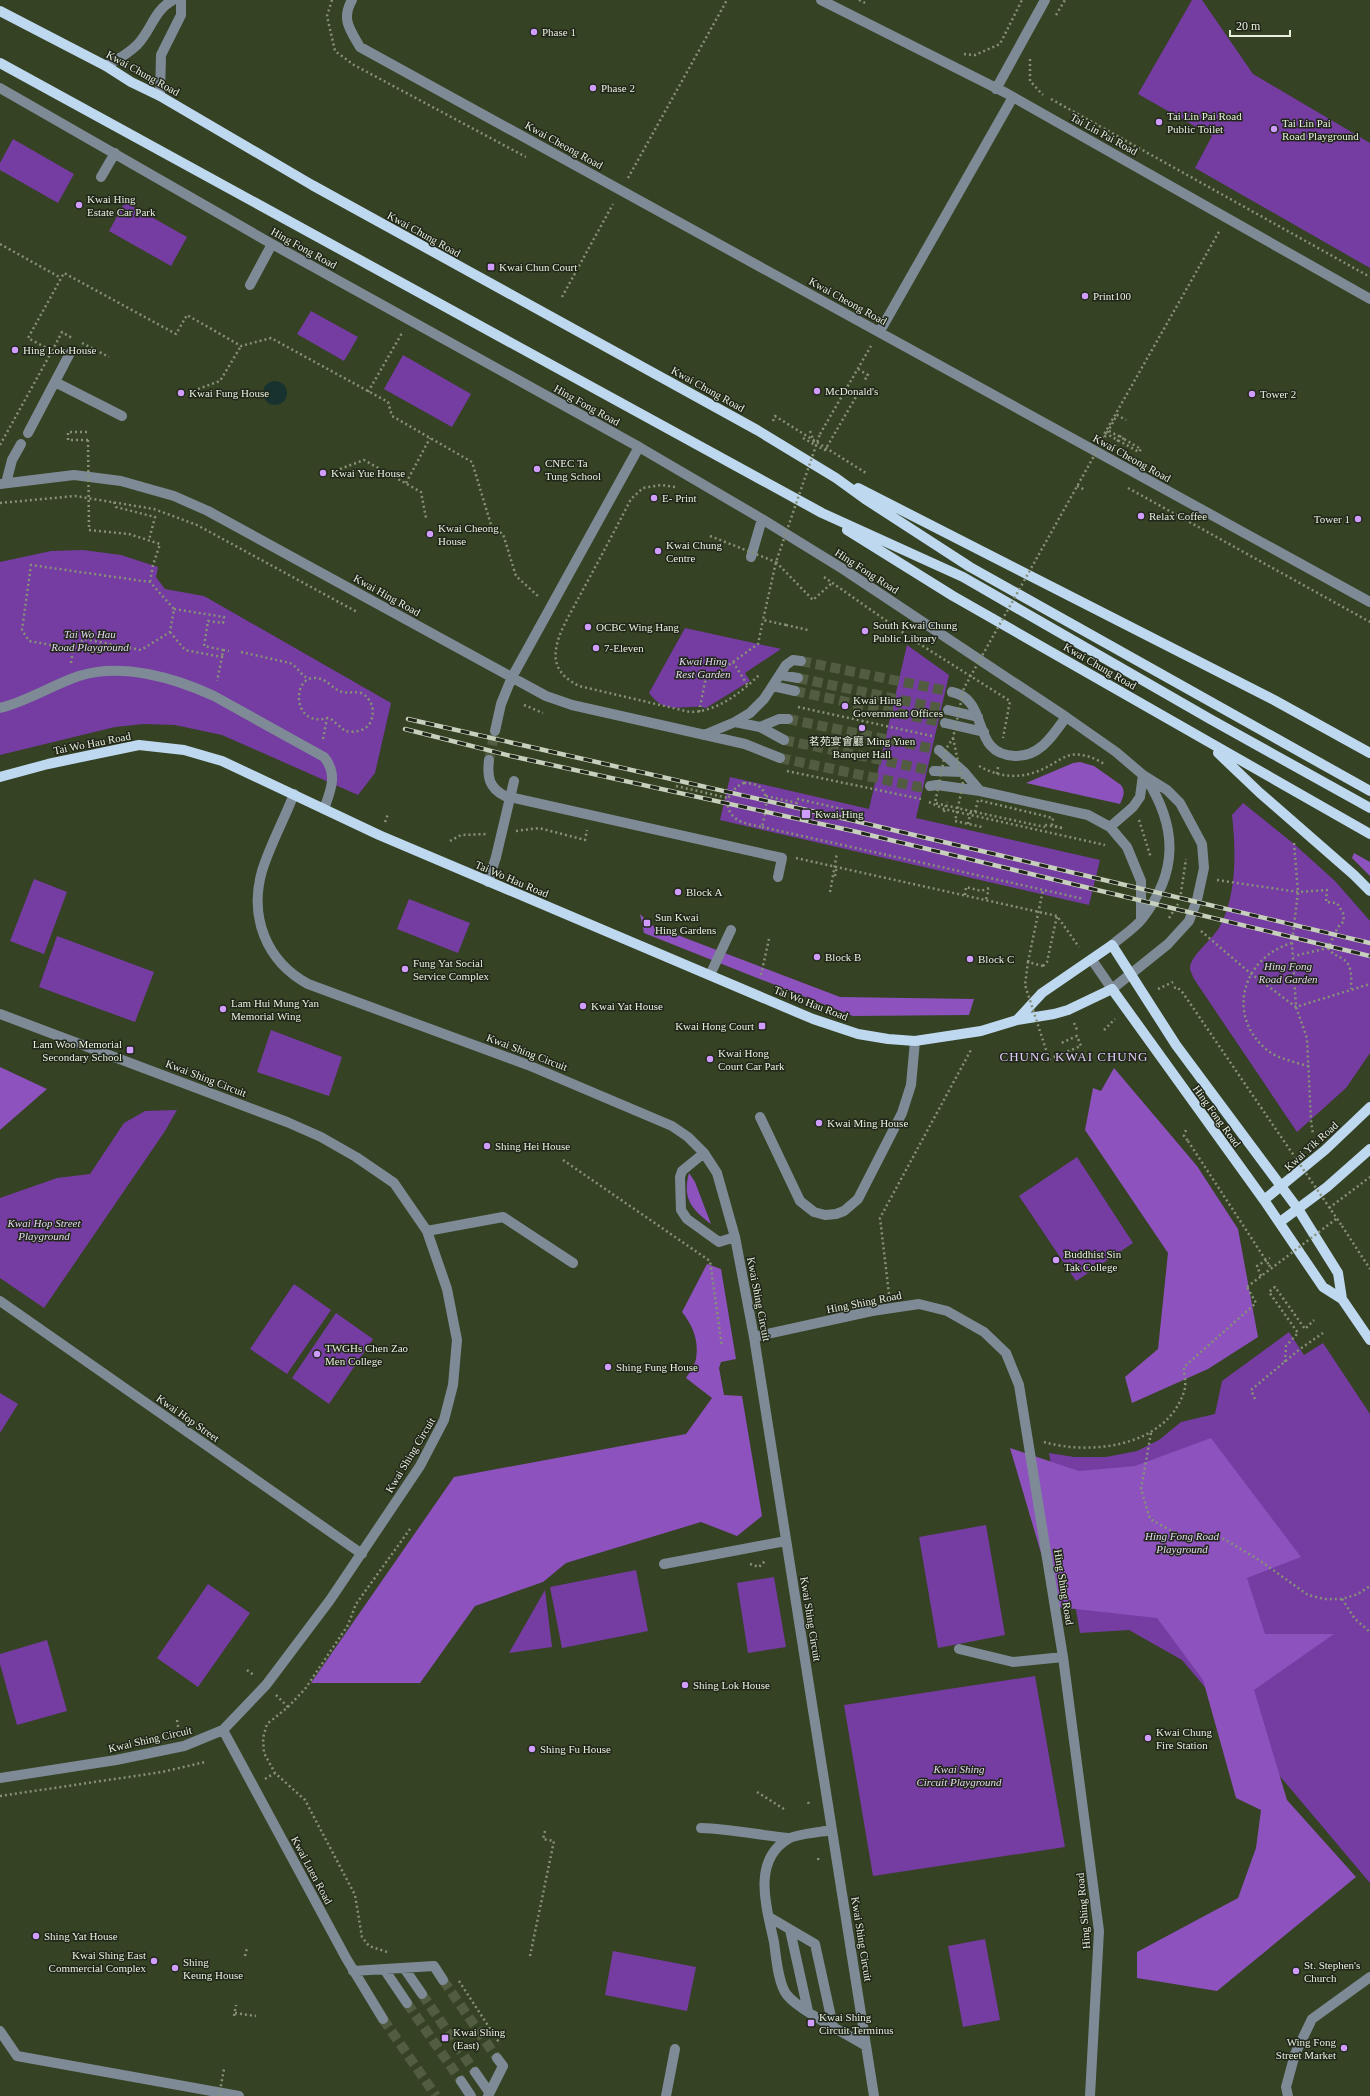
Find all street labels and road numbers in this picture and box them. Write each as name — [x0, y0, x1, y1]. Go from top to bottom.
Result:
street label: Kwai Chung Road — [104, 48, 182, 98]
street label: Tai Lin Pai Road — [1068, 111, 1140, 158]
street label: Kwai Cheong Road — [523, 119, 605, 172]
street label: Kwai Chung Road — [385, 209, 463, 259]
street label: Hing Fong Road — [269, 225, 339, 271]
street label: Kwai Cheong Road — [807, 275, 889, 328]
street label: Kwai Chung Road — [669, 364, 747, 414]
street label: Hing Fong Road — [552, 382, 622, 428]
street label: Kwai Cheong Road — [1091, 432, 1173, 485]
street label: Hing Fong Road — [833, 546, 901, 596]
street label: Kwai Hing Road — [351, 572, 423, 619]
street label: Kwai Chung Road — [1062, 640, 1139, 692]
street label: Tai Wo Hau Road — [52, 730, 132, 756]
street label: Tai Wo Hau Road — [474, 858, 551, 900]
street label: Tai Wo Hau Road — [772, 983, 850, 1023]
street label: Kwai Shing Circuit — [485, 1031, 569, 1073]
street label: Kwai Shing Circuit — [164, 1057, 248, 1099]
street label: Hing Fong Road — [1191, 1083, 1244, 1150]
street label: Kwai Yik Road — [1282, 1118, 1341, 1173]
street label: Kwai Shing Circuit — [745, 1256, 773, 1342]
street label: Hing Shing Road — [825, 1289, 903, 1315]
street label: Kwai Hop Street — [154, 1392, 222, 1444]
street label: Kwai Shing Circuit — [383, 1415, 437, 1495]
street label: Hing Shing Road — [1052, 1548, 1076, 1626]
street label: Kwai Shing Circuit — [798, 1576, 824, 1662]
street label: Kwai Shing Circuit — [107, 1724, 193, 1754]
street label: Kwai Luen Road — [289, 1834, 335, 1906]
street label: Hing Shing Road — [1074, 1872, 1092, 1950]
street label: Kwai Shing Circuit — [849, 1896, 875, 1982]

